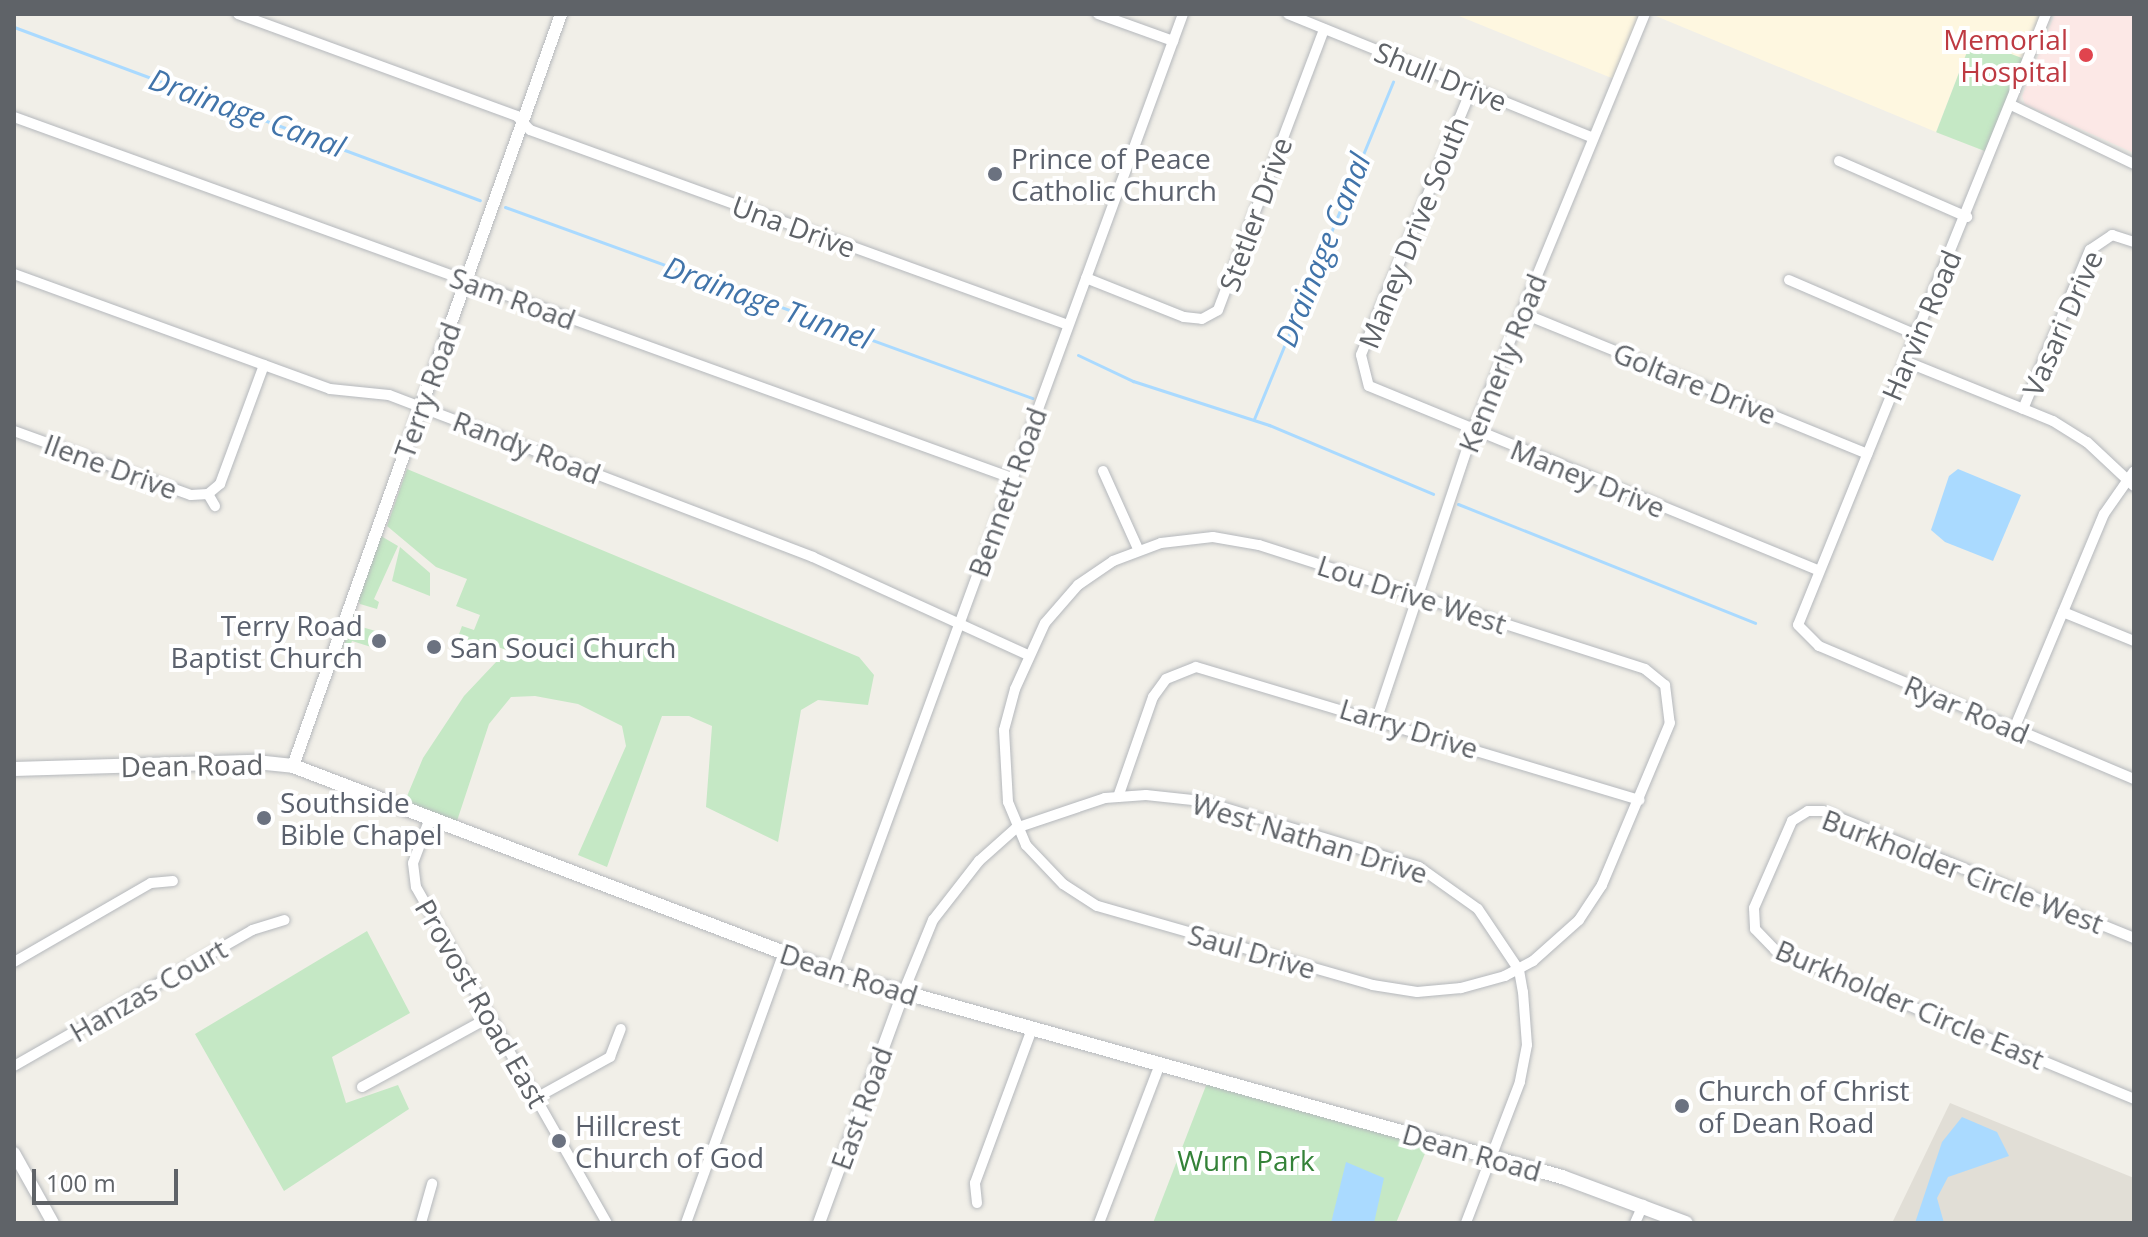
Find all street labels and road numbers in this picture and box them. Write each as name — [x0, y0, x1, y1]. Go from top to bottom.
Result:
street label: Shull Drive — [1370, 34, 1512, 118]
street label: Maney Drive South — [1351, 111, 1475, 353]
street label: Stetler Drive — [1212, 133, 1298, 295]
street label: Una Drive — [728, 188, 860, 264]
street label: Harvin Road — [1874, 245, 1968, 405]
street label: Vasari Drive — [2015, 245, 2109, 401]
street label: Sam Road — [446, 260, 580, 336]
street label: Kennerly Road — [1451, 269, 1553, 457]
street label: Terry Road — [387, 317, 467, 463]
street label: Goltare Drive — [1609, 335, 1781, 431]
street label: Randy Road — [449, 403, 605, 491]
street label: Bennett Road — [961, 403, 1053, 581]
street label: Ilene Drive — [40, 426, 182, 506]
street label: Maney Drive — [1506, 432, 1670, 524]
street label: Lou Drive West — [1313, 548, 1511, 640]
street label: Ryar Road — [1899, 668, 2035, 750]
street label: Larry Drive — [1336, 691, 1482, 765]
street label: Dean Road — [120, 747, 264, 783]
street label: West Nathan Drive — [1188, 786, 1432, 890]
street label: Burkholder Circle West — [1818, 802, 2108, 940]
street label: Provost Road East — [409, 893, 555, 1113]
street label: Saul Drive — [1184, 917, 1320, 985]
street label: Hanzas Court — [63, 932, 233, 1048]
street label: Burkholder Circle East — [1771, 932, 2049, 1076]
street label: Dean Road — [776, 936, 922, 1012]
street label: East Road — [823, 1042, 899, 1174]
street label: Dean Road — [1399, 1116, 1545, 1188]

